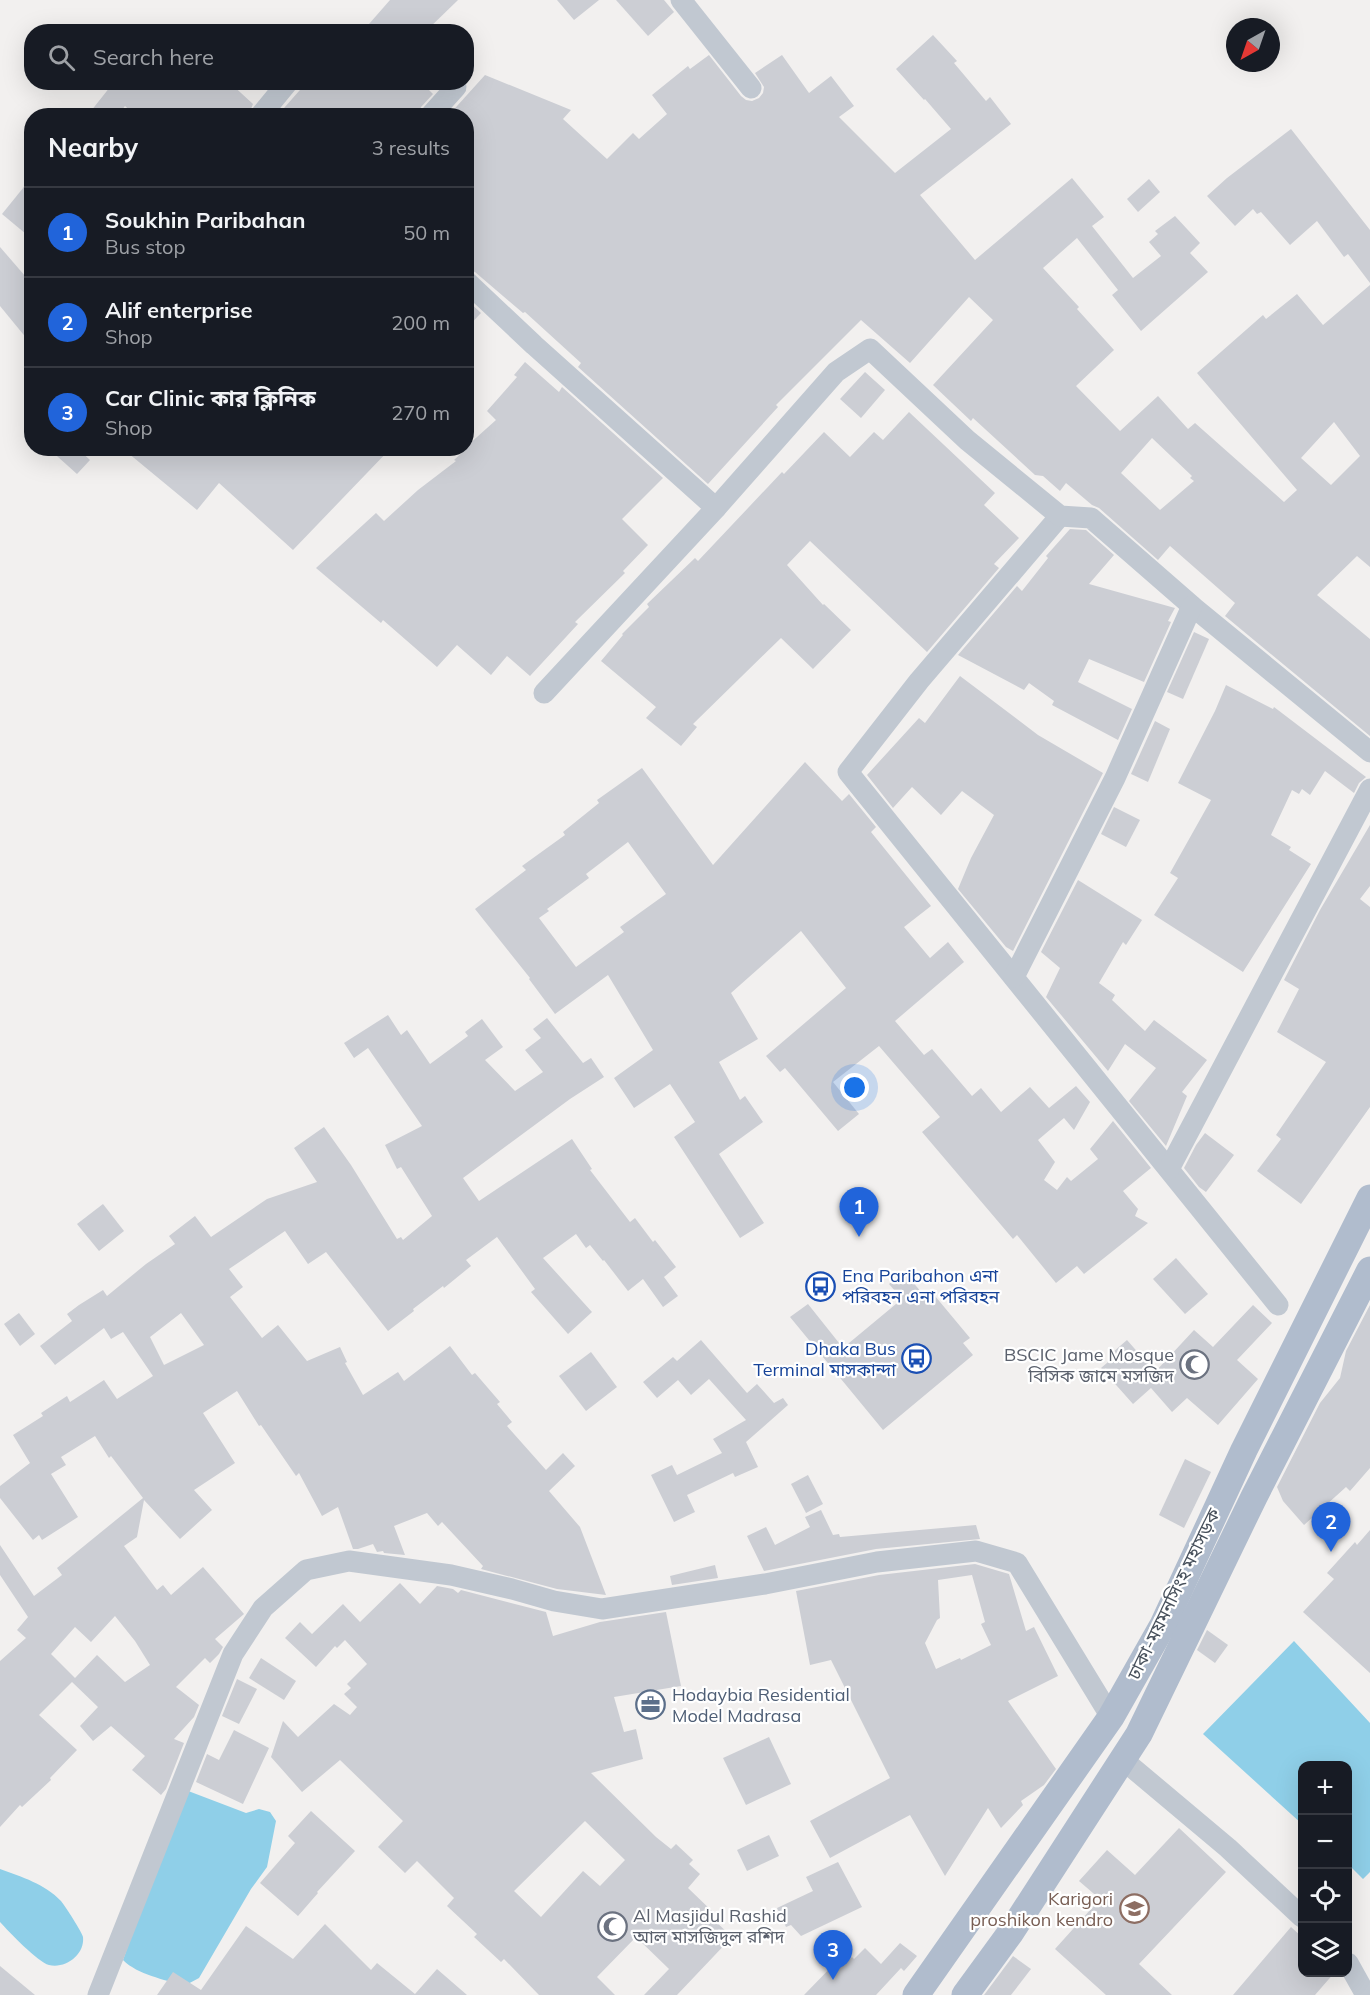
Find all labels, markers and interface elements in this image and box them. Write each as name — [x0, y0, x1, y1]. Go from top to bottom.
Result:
north arrow — [1226, 18, 1280, 72]
search box — [24, 24, 474, 90]
icon: search — [45, 41, 78, 74]
text: Search here — [93, 43, 214, 71]
text: Nearby — [48, 131, 138, 164]
text: 3 results — [372, 135, 450, 160]
text: Soukhin Paribahan — [105, 206, 305, 234]
text: 1 — [62, 220, 74, 245]
text: 50 m — [403, 220, 450, 245]
text: Bus stop — [105, 234, 185, 259]
text: Alif enterprise — [105, 296, 252, 324]
text: 2 — [62, 310, 74, 335]
text: 200 m — [391, 310, 450, 335]
text: Shop — [105, 324, 153, 349]
text: Car Clinic কার ক্লিনিক — [105, 384, 316, 412]
text: 3 — [62, 400, 74, 425]
text: 270 m — [391, 400, 450, 425]
text: Shop — [105, 415, 153, 440]
your location — [840, 1073, 869, 1102]
pin: 1 — [840, 1188, 878, 1237]
place label: Ena Paribahon এনা পরিবহন এনা পরিবহন — [842, 1264, 1001, 1308]
bus stop icon: Ena Paribahon এনা পরিবহন এনা পরিবহন — [805, 1270, 837, 1302]
place label: Dhaka Bus Terminal মাসকান্দা — [753, 1337, 896, 1381]
bus stop icon: Dhaka Bus Terminal মাসকান্দা — [901, 1343, 933, 1375]
place label: BSCIC Jame Mosque বিসিক জামে মসজিদ — [1004, 1343, 1175, 1387]
mosque icon: BSCIC Jame Mosque বিসিক জামে মসজিদ — [1179, 1349, 1211, 1381]
pin: 2 — [1312, 1502, 1350, 1552]
street label: ঢাকা-ময়মনসিংহ মহাসড়ক — [1122, 1504, 1225, 1684]
place label: Hodaybia Residential Model Madrasa — [672, 1683, 850, 1727]
office icon: Hodaybia Residential Model Madrasa — [635, 1689, 667, 1721]
map controls — [1298, 1761, 1352, 1977]
button: + — [1298, 1761, 1352, 1815]
button: − — [1298, 1815, 1352, 1869]
button: locate — [1298, 1869, 1352, 1923]
place label: Karigori proshikon kendro — [970, 1887, 1113, 1931]
school or university icon: Karigori proshikon kendro — [1118, 1893, 1150, 1925]
place label: Al Masjidul Rashid আল মাসজিদুল রশিদ — [632, 1904, 787, 1948]
mosque icon: Al Masjidul Rashid আল মাসজিদুল রশিদ — [596, 1910, 628, 1942]
button: layers — [1298, 1923, 1352, 1977]
pin: 3 — [814, 1930, 852, 1980]

